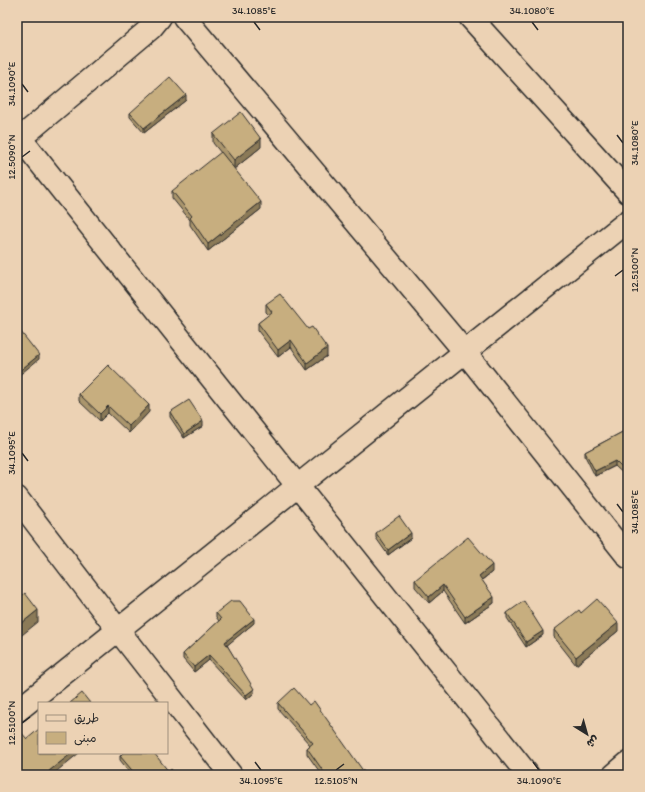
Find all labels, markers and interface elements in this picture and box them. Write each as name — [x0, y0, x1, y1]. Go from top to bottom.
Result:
text: 34.1085°E — [232, 4, 276, 17]
text: 34.1080°E — [510, 4, 555, 17]
text: 34.1090°E — [5, 61, 18, 106]
text: 34.1080°E — [628, 120, 641, 165]
text: 12.5090°N — [5, 134, 18, 179]
text: 12.5100°N — [628, 248, 641, 292]
text: 34.1095°E — [5, 431, 18, 475]
text: 34.1085°E — [628, 490, 641, 534]
text: 12.5100°N — [5, 701, 18, 745]
legend — [38, 702, 168, 754]
text: طريق — [74, 711, 99, 725]
north arrow — [567, 714, 607, 754]
text: مبنى — [74, 731, 97, 746]
text: ش — [584, 733, 601, 750]
text: 34.1095°E — [239, 774, 283, 787]
text: 12.5105°N — [314, 774, 358, 787]
text: 34.1090°E — [517, 774, 562, 787]

